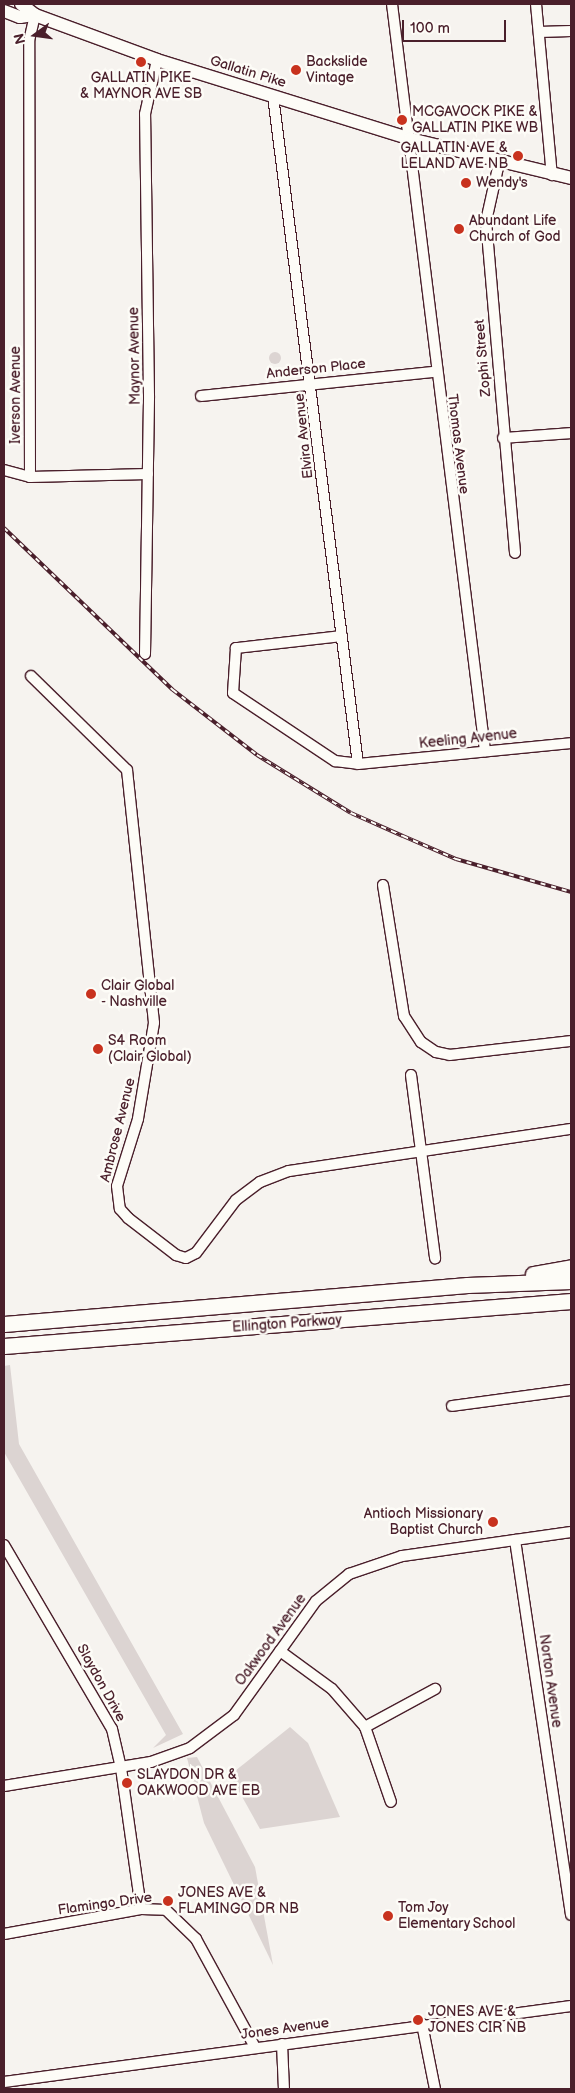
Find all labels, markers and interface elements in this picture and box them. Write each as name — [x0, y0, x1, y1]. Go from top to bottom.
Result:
north arrow — [10, 10, 60, 60]
scale bar — [405, 10, 509, 42]
text: 100 m — [410, 19, 450, 38]
text: N — [10, 32, 29, 46]
street label: Gallatin Pike — [208, 52, 288, 92]
place label: Backslide Vintage — [306, 54, 367, 86]
marker: GALLATIN PIKE & MAYNOR AVE SB — [135, 56, 147, 68]
marker: Backslide Vintage — [290, 64, 302, 76]
place label: GALLATIN PIKE & MAYNOR AVE SB — [80, 70, 202, 102]
place label: MCGAVOCK PIKE & GALLATIN PIKE WB — [412, 104, 539, 136]
marker: MCGAVOCK PIKE & GALLATIN PIKE WB — [396, 114, 408, 126]
place label: GALLATIN AVE & LELAND AVE NB — [400, 140, 508, 172]
marker: GALLATIN AVE & LELAND AVE NB — [512, 150, 524, 162]
place label: Wendy's — [476, 175, 528, 191]
marker: Wendy's — [460, 177, 472, 189]
place label: Abundant Life Church of God — [469, 213, 561, 246]
marker: Abundant Life Church of God — [453, 223, 465, 235]
street label: Maynor Avenue — [126, 307, 144, 405]
street label: Zophi Street — [471, 318, 495, 398]
street label: Iverson Avenue — [8, 346, 24, 444]
street label: Anderson Place — [265, 355, 367, 383]
street label: Elvira Avenue — [291, 392, 317, 480]
street label: Thomas Avenue — [444, 393, 472, 495]
street label: Keeling Avenue — [418, 725, 518, 753]
place label: Clair Global - Nashville — [101, 978, 174, 1010]
marker: Clair Global - Nashville — [85, 988, 97, 1000]
place label: S4 Room (Clair Global) — [108, 1033, 192, 1066]
marker: S4 Room (Clair Global) — [92, 1043, 104, 1055]
street label: Ambrose Avenue — [97, 1076, 139, 1184]
street label: Ellington Parkway — [232, 1312, 342, 1336]
place label: Antioch Missionary Baptist Church — [364, 1506, 483, 1538]
marker: Antioch Missionary Baptist Church — [487, 1516, 499, 1528]
street label: Oakwood Avenue — [232, 1591, 310, 1689]
street label: Norton Avenue — [535, 1633, 565, 1729]
street label: Slaydon Drive — [73, 1641, 129, 1725]
place label: SLAYDON DR & OAKWOOD AVE EB — [137, 1767, 260, 1800]
marker: SLAYDON DR & OAKWOOD AVE EB — [121, 1777, 133, 1789]
place label: JONES AVE & FLAMINGO DR NB — [178, 1885, 299, 1918]
street label: Flamingo Drive — [57, 1889, 153, 1919]
marker: JONES AVE & FLAMINGO DR NB — [162, 1895, 174, 1907]
place label: Tom Joy Elementary School — [398, 1900, 517, 1932]
marker: Tom Joy Elementary School — [382, 1910, 394, 1922]
place label: JONES AVE & JONES CIR NB — [428, 2004, 526, 2036]
street label: Jones Avenue — [240, 2014, 330, 2044]
marker: JONES AVE & JONES CIR NB — [412, 2014, 424, 2026]

